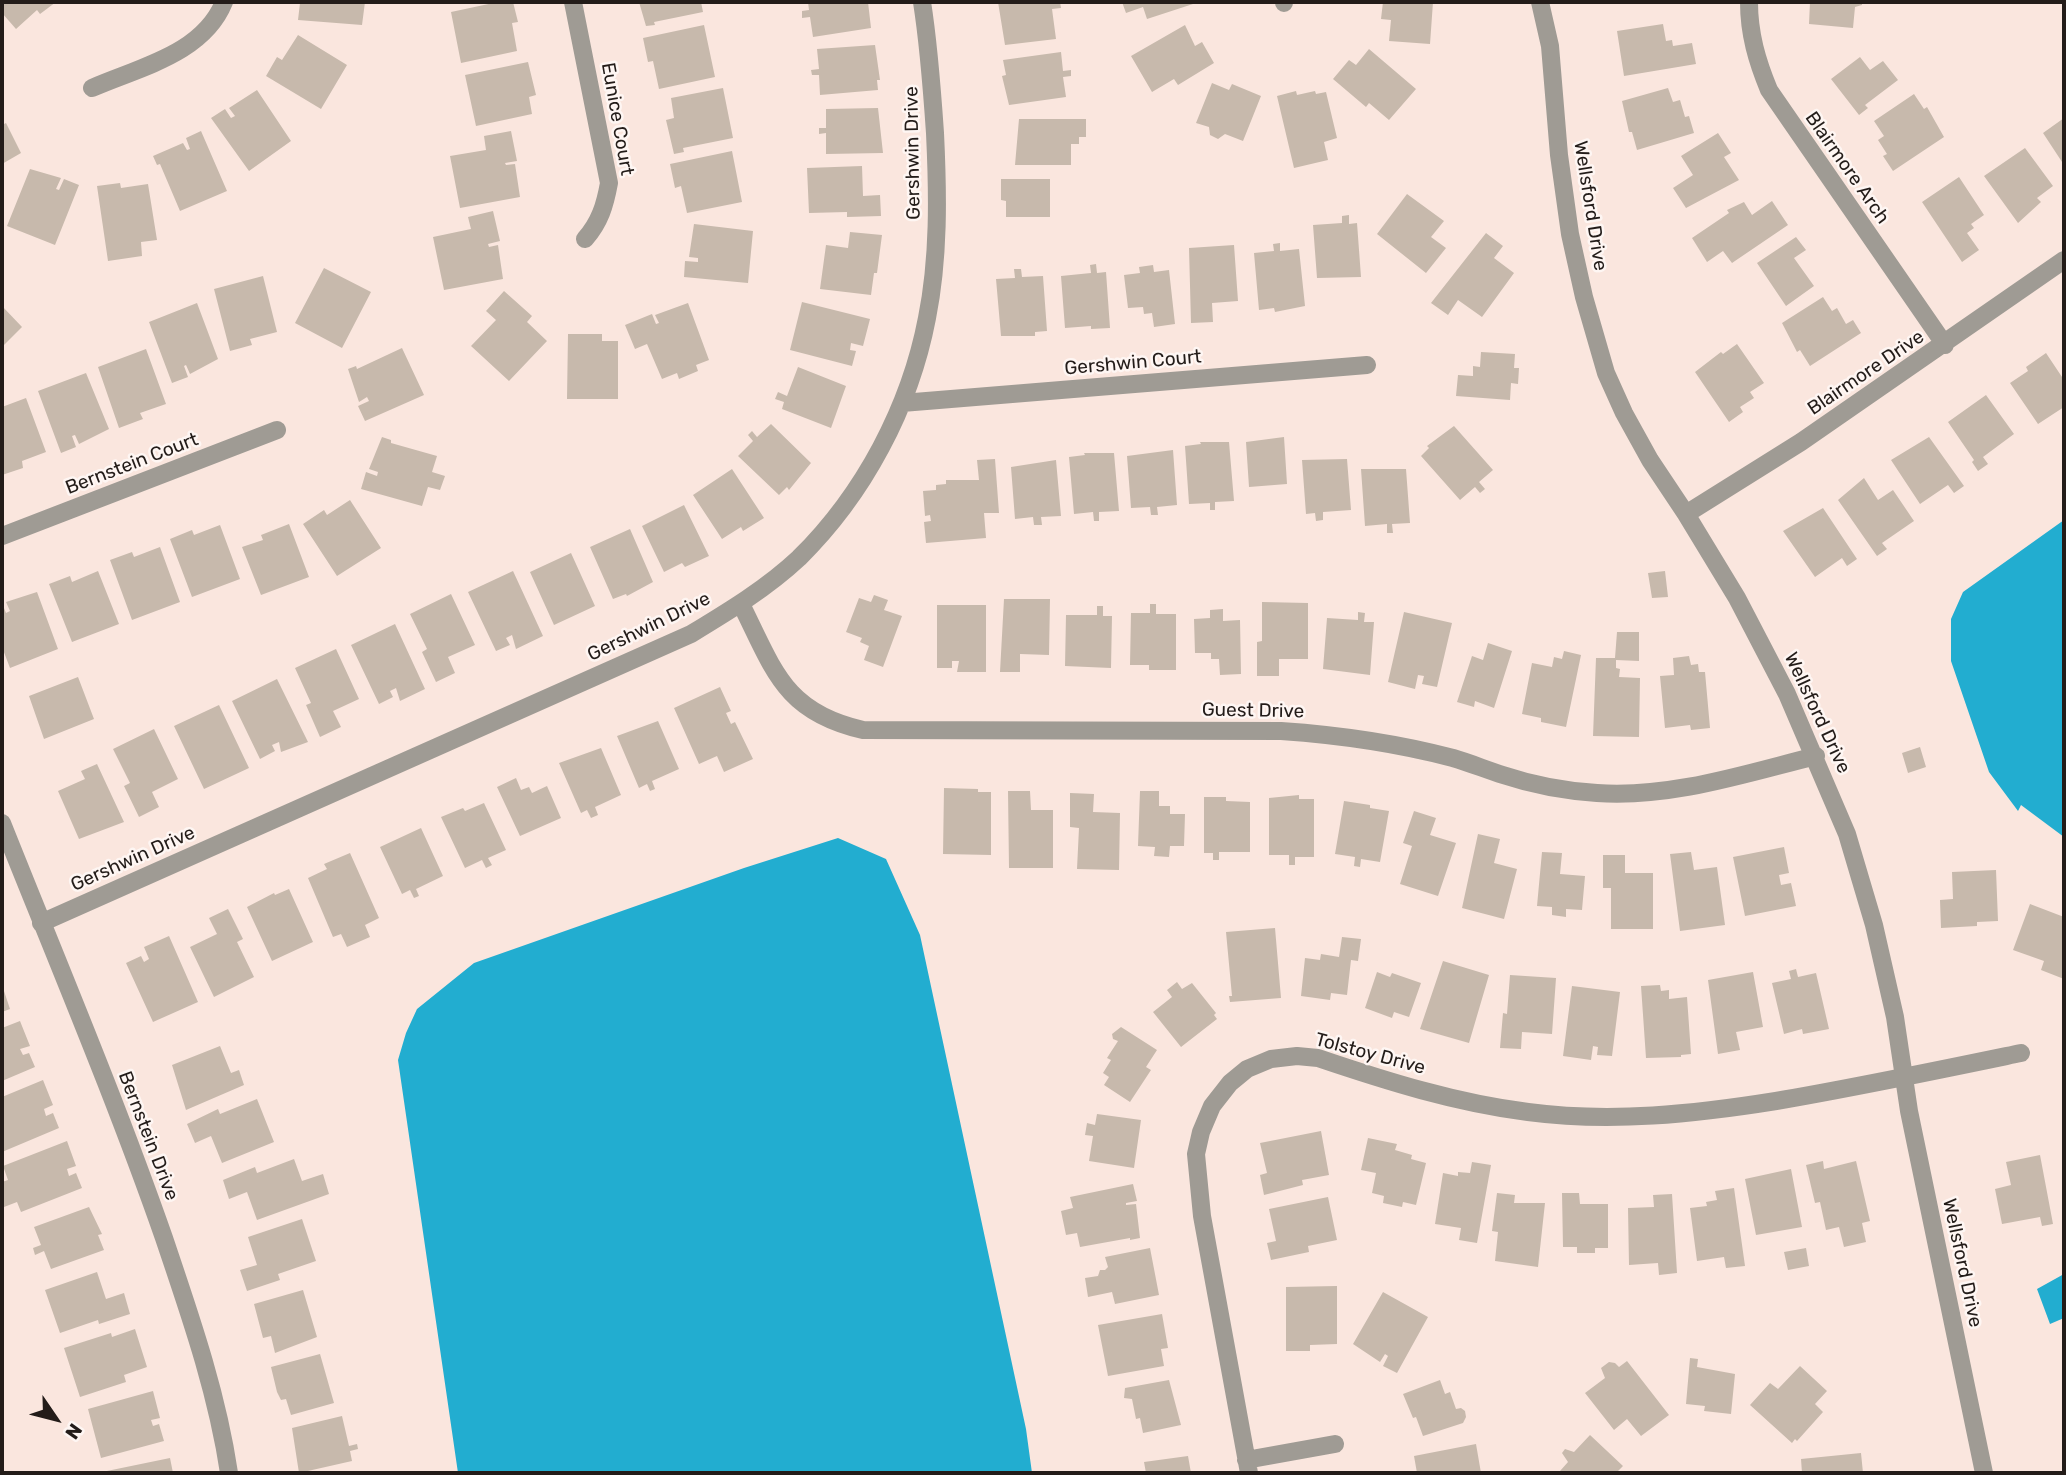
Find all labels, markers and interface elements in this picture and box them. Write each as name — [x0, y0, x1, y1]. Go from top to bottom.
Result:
street label: Eunice Court — [596, 61, 638, 177]
street label: Gershwin Drive — [900, 86, 926, 220]
street label: Blairmore Arch — [1800, 108, 1894, 228]
street label: Wellsford Drive — [1568, 139, 1612, 273]
street label: Blairmore Drive — [1803, 326, 1929, 420]
street label: Gershwin Court — [1063, 346, 1203, 380]
street label: Bernstein Court — [62, 428, 202, 500]
street label: Gershwin Drive — [584, 587, 714, 667]
street label: Wellsford Drive — [1779, 649, 1855, 777]
street label: Guest Drive — [1202, 699, 1304, 723]
street label: Gershwin Drive — [67, 821, 199, 897]
street label: Tolstoy Drive — [1312, 1028, 1428, 1080]
street label: Bernstein Drive — [113, 1068, 183, 1204]
street label: Wellsford Drive — [1937, 1197, 1987, 1329]
north arrow — [21, 1384, 91, 1454]
text: N — [60, 1419, 87, 1444]

